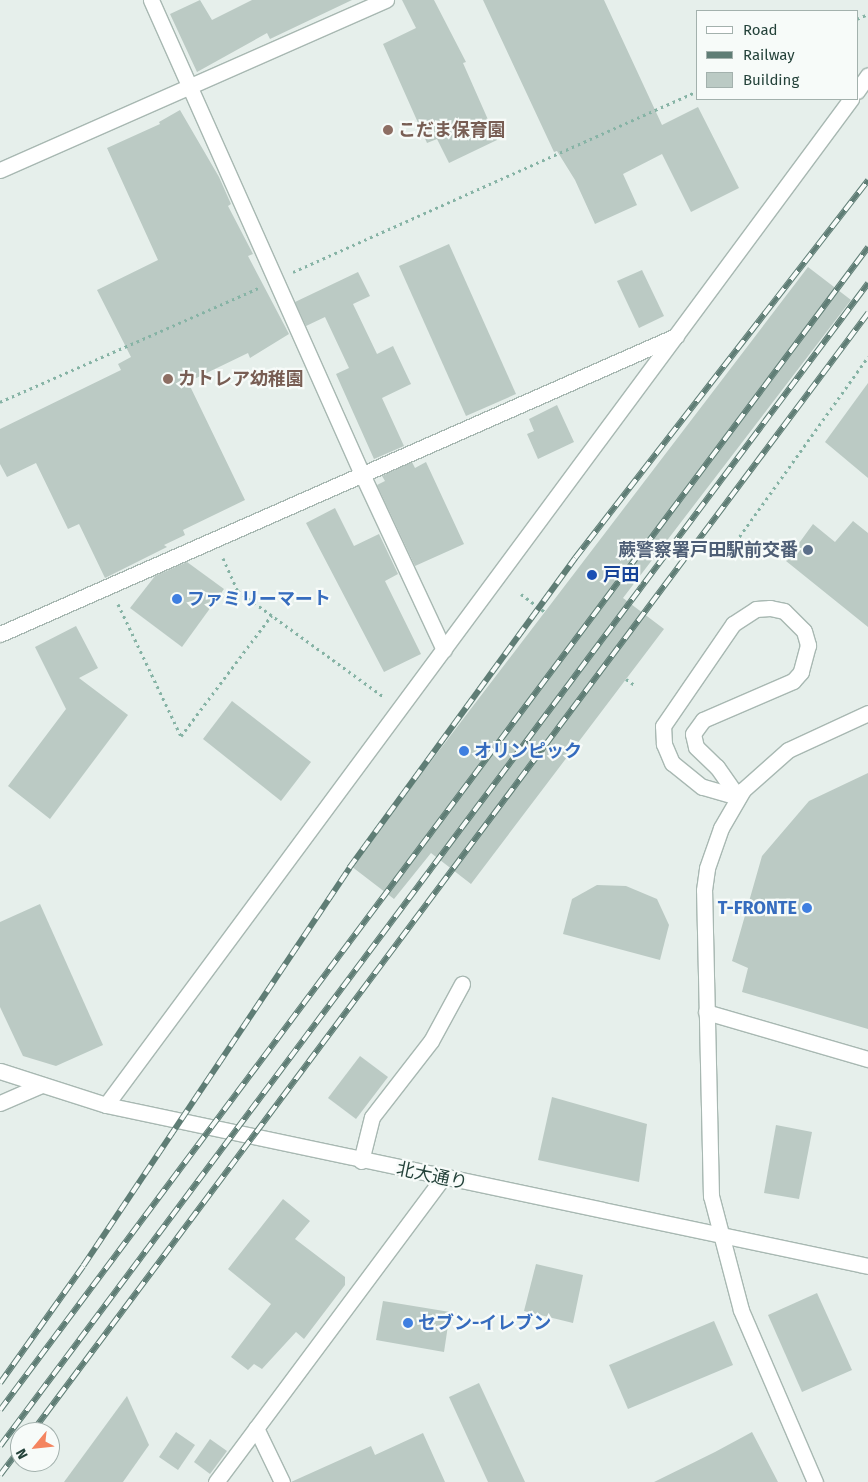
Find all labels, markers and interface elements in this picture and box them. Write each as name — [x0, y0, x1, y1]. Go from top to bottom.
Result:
legend — [696, 10, 858, 100]
text: Road — [743, 21, 778, 39]
text: Railway — [743, 46, 795, 64]
text: Building — [743, 71, 799, 89]
place label: こだま保育園 — [398, 119, 506, 141]
marker: こだま保育園 — [382, 124, 394, 136]
place label: カトレア幼稚園 — [178, 368, 304, 390]
marker: カトレア幼稚園 — [162, 373, 174, 385]
place label: 蕨警察署戸田駅前交番 — [618, 539, 798, 561]
marker: 蕨警察署戸田駅前交番 — [802, 544, 814, 556]
place label: 戸田 — [603, 564, 639, 586]
marker: 戸田 — [585, 568, 599, 582]
place label: ファミリーマート — [187, 588, 331, 610]
marker: ファミリーマート — [171, 593, 183, 605]
place label: オリンピック — [474, 740, 582, 762]
marker: オリンピック — [458, 745, 470, 757]
place label: T-FRONTE — [718, 897, 797, 919]
marker: T-FRONTE — [801, 902, 813, 914]
street label: 北大通り — [395, 1158, 469, 1194]
place label: セブン-イレブン — [418, 1312, 551, 1334]
marker: セブン-イレブン — [402, 1317, 414, 1329]
north arrow — [10, 1422, 60, 1472]
text: N — [13, 1446, 32, 1462]

